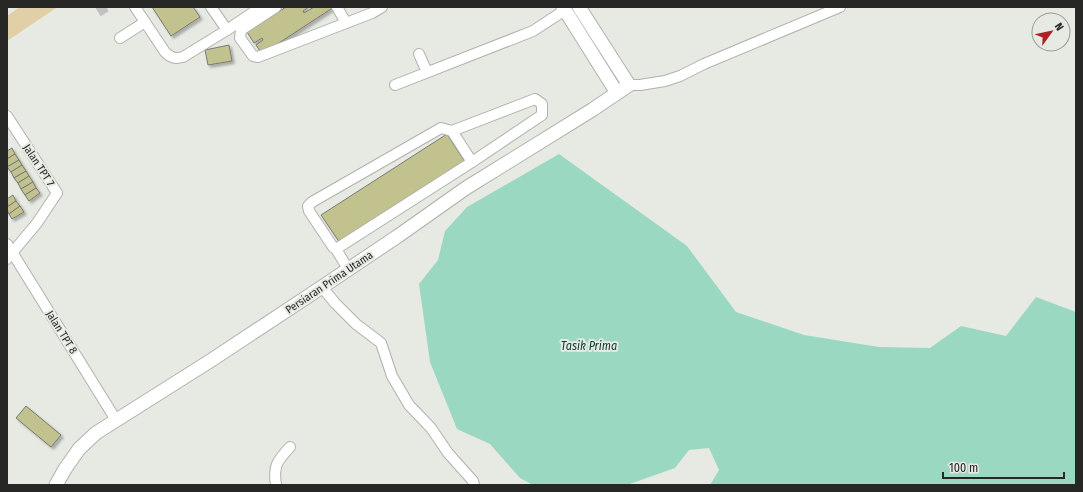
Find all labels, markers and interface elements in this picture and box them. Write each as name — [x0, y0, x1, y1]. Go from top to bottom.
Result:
north arrow — [1031, 12, 1071, 52]
text: N — [1052, 21, 1066, 33]
street label: Jalan TPT 7 — [20, 142, 57, 189]
street label: Persiaran Prima Utama — [283, 248, 375, 316]
street label: Jalan TPT 8 — [43, 308, 80, 357]
water label: Tasik Prima — [561, 339, 617, 353]
scale bar — [943, 454, 1064, 480]
text: 100 m — [949, 461, 978, 475]

